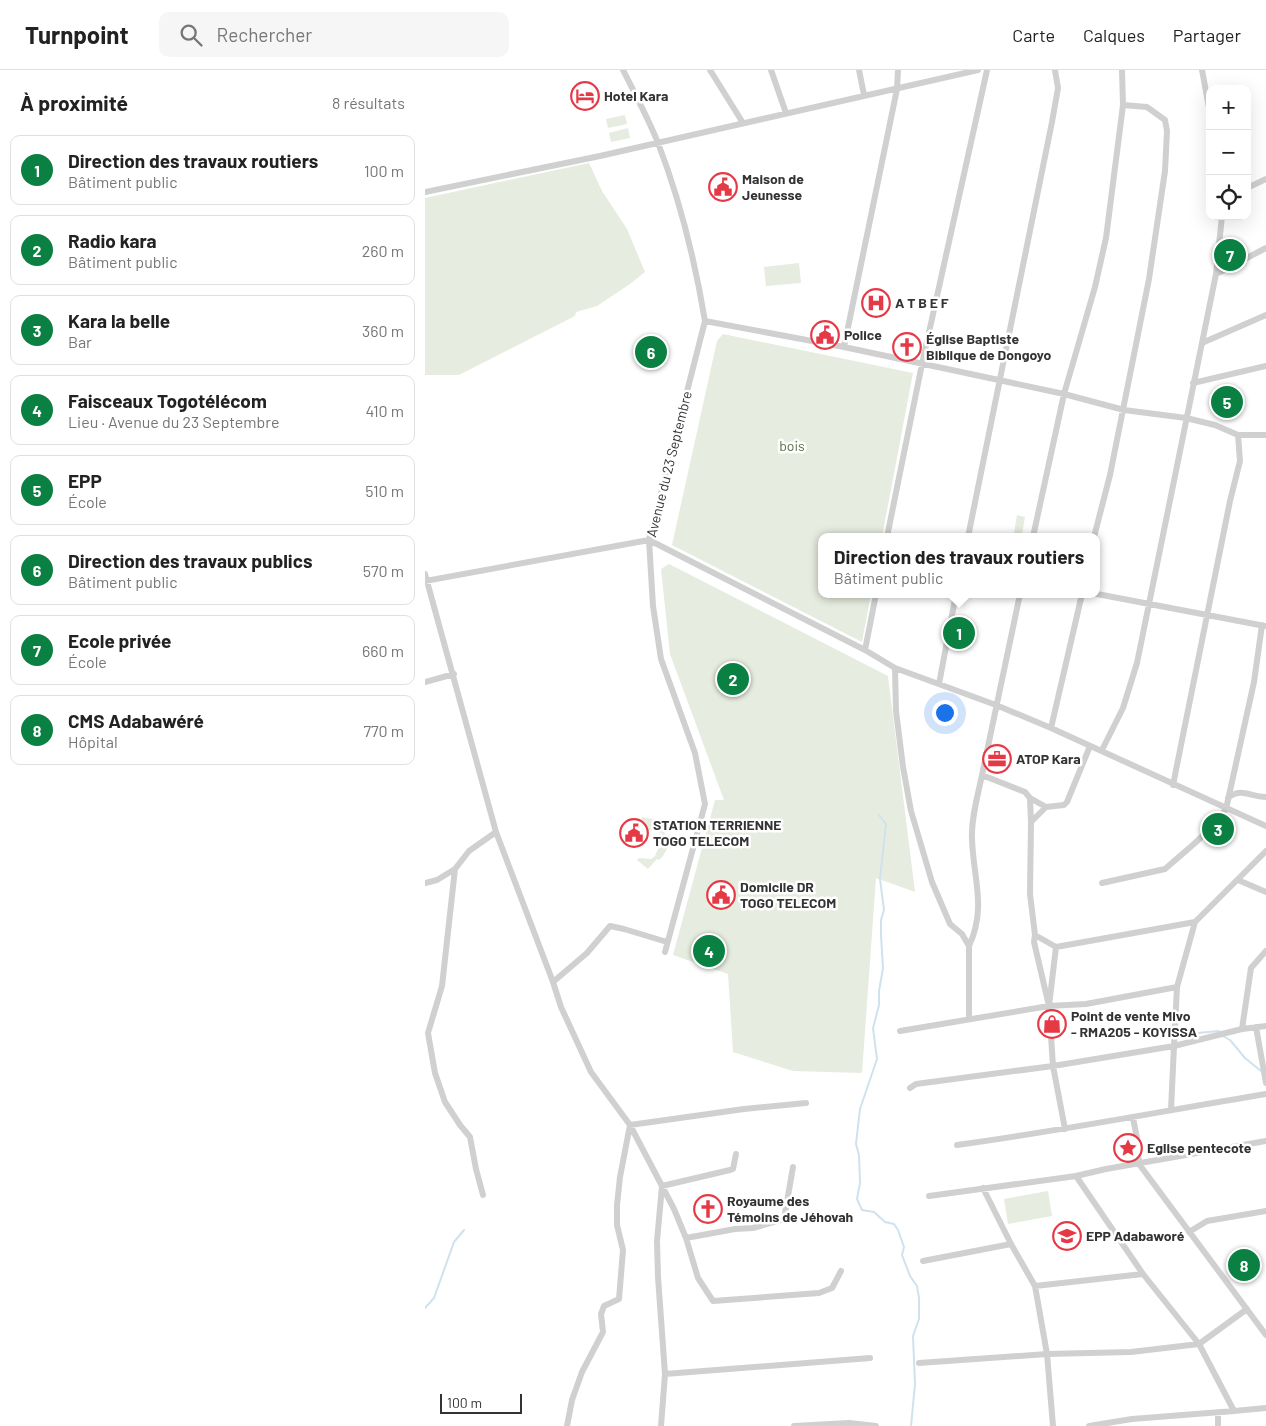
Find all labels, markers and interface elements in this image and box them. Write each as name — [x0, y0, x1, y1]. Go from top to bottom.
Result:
search box — [159, 12, 509, 57]
text: Turnpoint — [25, 20, 129, 49]
icon: search — [177, 21, 205, 49]
text: Rechercher — [217, 23, 312, 46]
text: Carte — [1012, 24, 1055, 46]
text: Calques — [1083, 24, 1145, 46]
text: Partager — [1173, 24, 1241, 46]
hotel icon: Hotel Kara — [570, 81, 600, 111]
map controls — [1206, 85, 1251, 220]
button: + — [1206, 85, 1251, 130]
place label: Hotel Kara — [604, 87, 668, 104]
text: À proximité — [20, 90, 128, 115]
text: 8 résultats — [332, 93, 405, 112]
button: − — [1206, 130, 1251, 175]
text: Direction des travaux routiers — [68, 149, 318, 172]
text: 1 — [34, 161, 40, 180]
text: 100 m — [364, 161, 404, 180]
place label: Maison de Jeunesse — [742, 170, 804, 203]
text: Bâtiment public — [68, 172, 178, 191]
public building icon: Maison de Jeunesse — [708, 172, 738, 202]
button: locate — [1206, 175, 1251, 220]
text: Radio kara — [68, 229, 157, 252]
pin: 7 — [1214, 236, 1246, 274]
text: 2 — [33, 241, 41, 260]
text: 260 m — [362, 241, 404, 260]
text: Bâtiment public — [68, 252, 178, 271]
hospital icon: A T B E F — [861, 288, 891, 318]
place label: A T B E F — [895, 294, 949, 311]
text: Kara la belle — [68, 309, 170, 332]
public building icon: Police — [810, 320, 840, 350]
text: 3 — [33, 321, 41, 340]
text: 360 m — [362, 321, 404, 340]
place label: Police — [844, 326, 882, 343]
place label: Église Baptiste Biblique de Dongoyo — [926, 330, 1051, 363]
text: Bar — [68, 332, 92, 351]
church icon: Église Baptiste Biblique de Dongoyo — [892, 332, 922, 362]
pin: 6 — [635, 333, 667, 371]
pin: 5 — [1211, 383, 1243, 421]
text: Faisceaux Togotélécom — [68, 389, 267, 412]
street label: Avenue du 23 Septembre — [642, 389, 695, 539]
text: 4 — [32, 401, 42, 420]
text: 410 m — [366, 401, 404, 420]
text: Lieu · Avenue du 23 Septembre — [68, 412, 280, 431]
park label: bois — [779, 437, 805, 454]
text: EPP — [68, 469, 102, 492]
text: 5 — [33, 481, 41, 500]
text: 510 m — [365, 481, 404, 500]
text: École — [68, 492, 107, 511]
popup — [818, 533, 1100, 598]
text: Direction des travaux routiers — [834, 545, 1084, 568]
text: Direction des travaux publics — [68, 549, 312, 572]
text: 6 — [33, 561, 41, 580]
text: 570 m — [363, 561, 404, 580]
text: Bâtiment public — [834, 568, 943, 587]
text: Bâtiment public — [68, 572, 178, 591]
pin: 1 — [943, 614, 975, 652]
text: Ecole privée — [68, 629, 171, 652]
text: 7 — [33, 641, 41, 660]
text: 660 m — [362, 641, 404, 660]
text: École — [68, 652, 107, 671]
pin: 2 — [717, 660, 749, 698]
your location — [932, 700, 958, 726]
text: CMS Adabawéré — [68, 709, 204, 732]
text: 8 — [33, 721, 41, 740]
text: 770 m — [363, 721, 404, 740]
text: Hôpital — [68, 732, 118, 751]
office icon: ATOP Kara — [982, 744, 1012, 774]
place label: ATOP Kara — [1016, 750, 1081, 767]
pin: 3 — [1202, 810, 1234, 848]
place label: STATION TERRIENNE TOGO TELECOM — [653, 816, 781, 849]
public building icon: STATION TERRIENNE TOGO TELECOM — [619, 818, 649, 848]
place label: Domicile DR TOGO TELECOM — [740, 878, 836, 911]
public building icon: Domicile DR TOGO TELECOM — [706, 880, 736, 910]
pin: 4 — [693, 932, 725, 970]
place label: Point de vente Mivo - RMA205 - KOYISSA — [1071, 1007, 1198, 1040]
shop icon: Point de vente Mivo - RMA205 - KOYISSA — [1037, 1009, 1067, 1039]
place icon: Eglise pentecote — [1113, 1133, 1143, 1163]
place label: Eglise pentecote — [1147, 1139, 1252, 1156]
place label: Royaume des Témoins de Jéhovah — [727, 1192, 853, 1225]
church icon: Royaume des Témoins de Jéhovah — [693, 1194, 723, 1224]
school or university icon: EPP Adabaworé — [1052, 1221, 1082, 1251]
place label: EPP Adabaworé — [1086, 1227, 1185, 1244]
pin: 8 — [1228, 1246, 1260, 1284]
scale bar — [440, 1391, 523, 1414]
text: 100 m — [447, 1394, 482, 1411]

